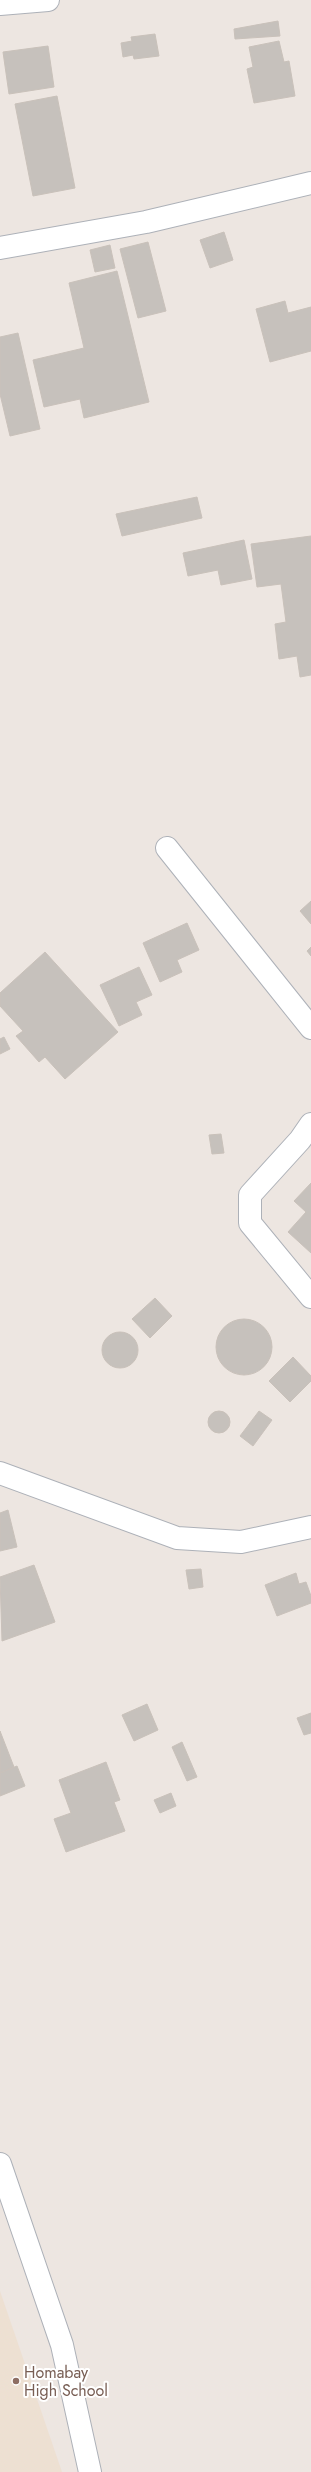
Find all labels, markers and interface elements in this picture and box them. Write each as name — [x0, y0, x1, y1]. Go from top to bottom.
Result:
place label: Homabay High School — [24, 2361, 108, 2402]
marker: Homabay High School — [11, 2376, 21, 2386]

